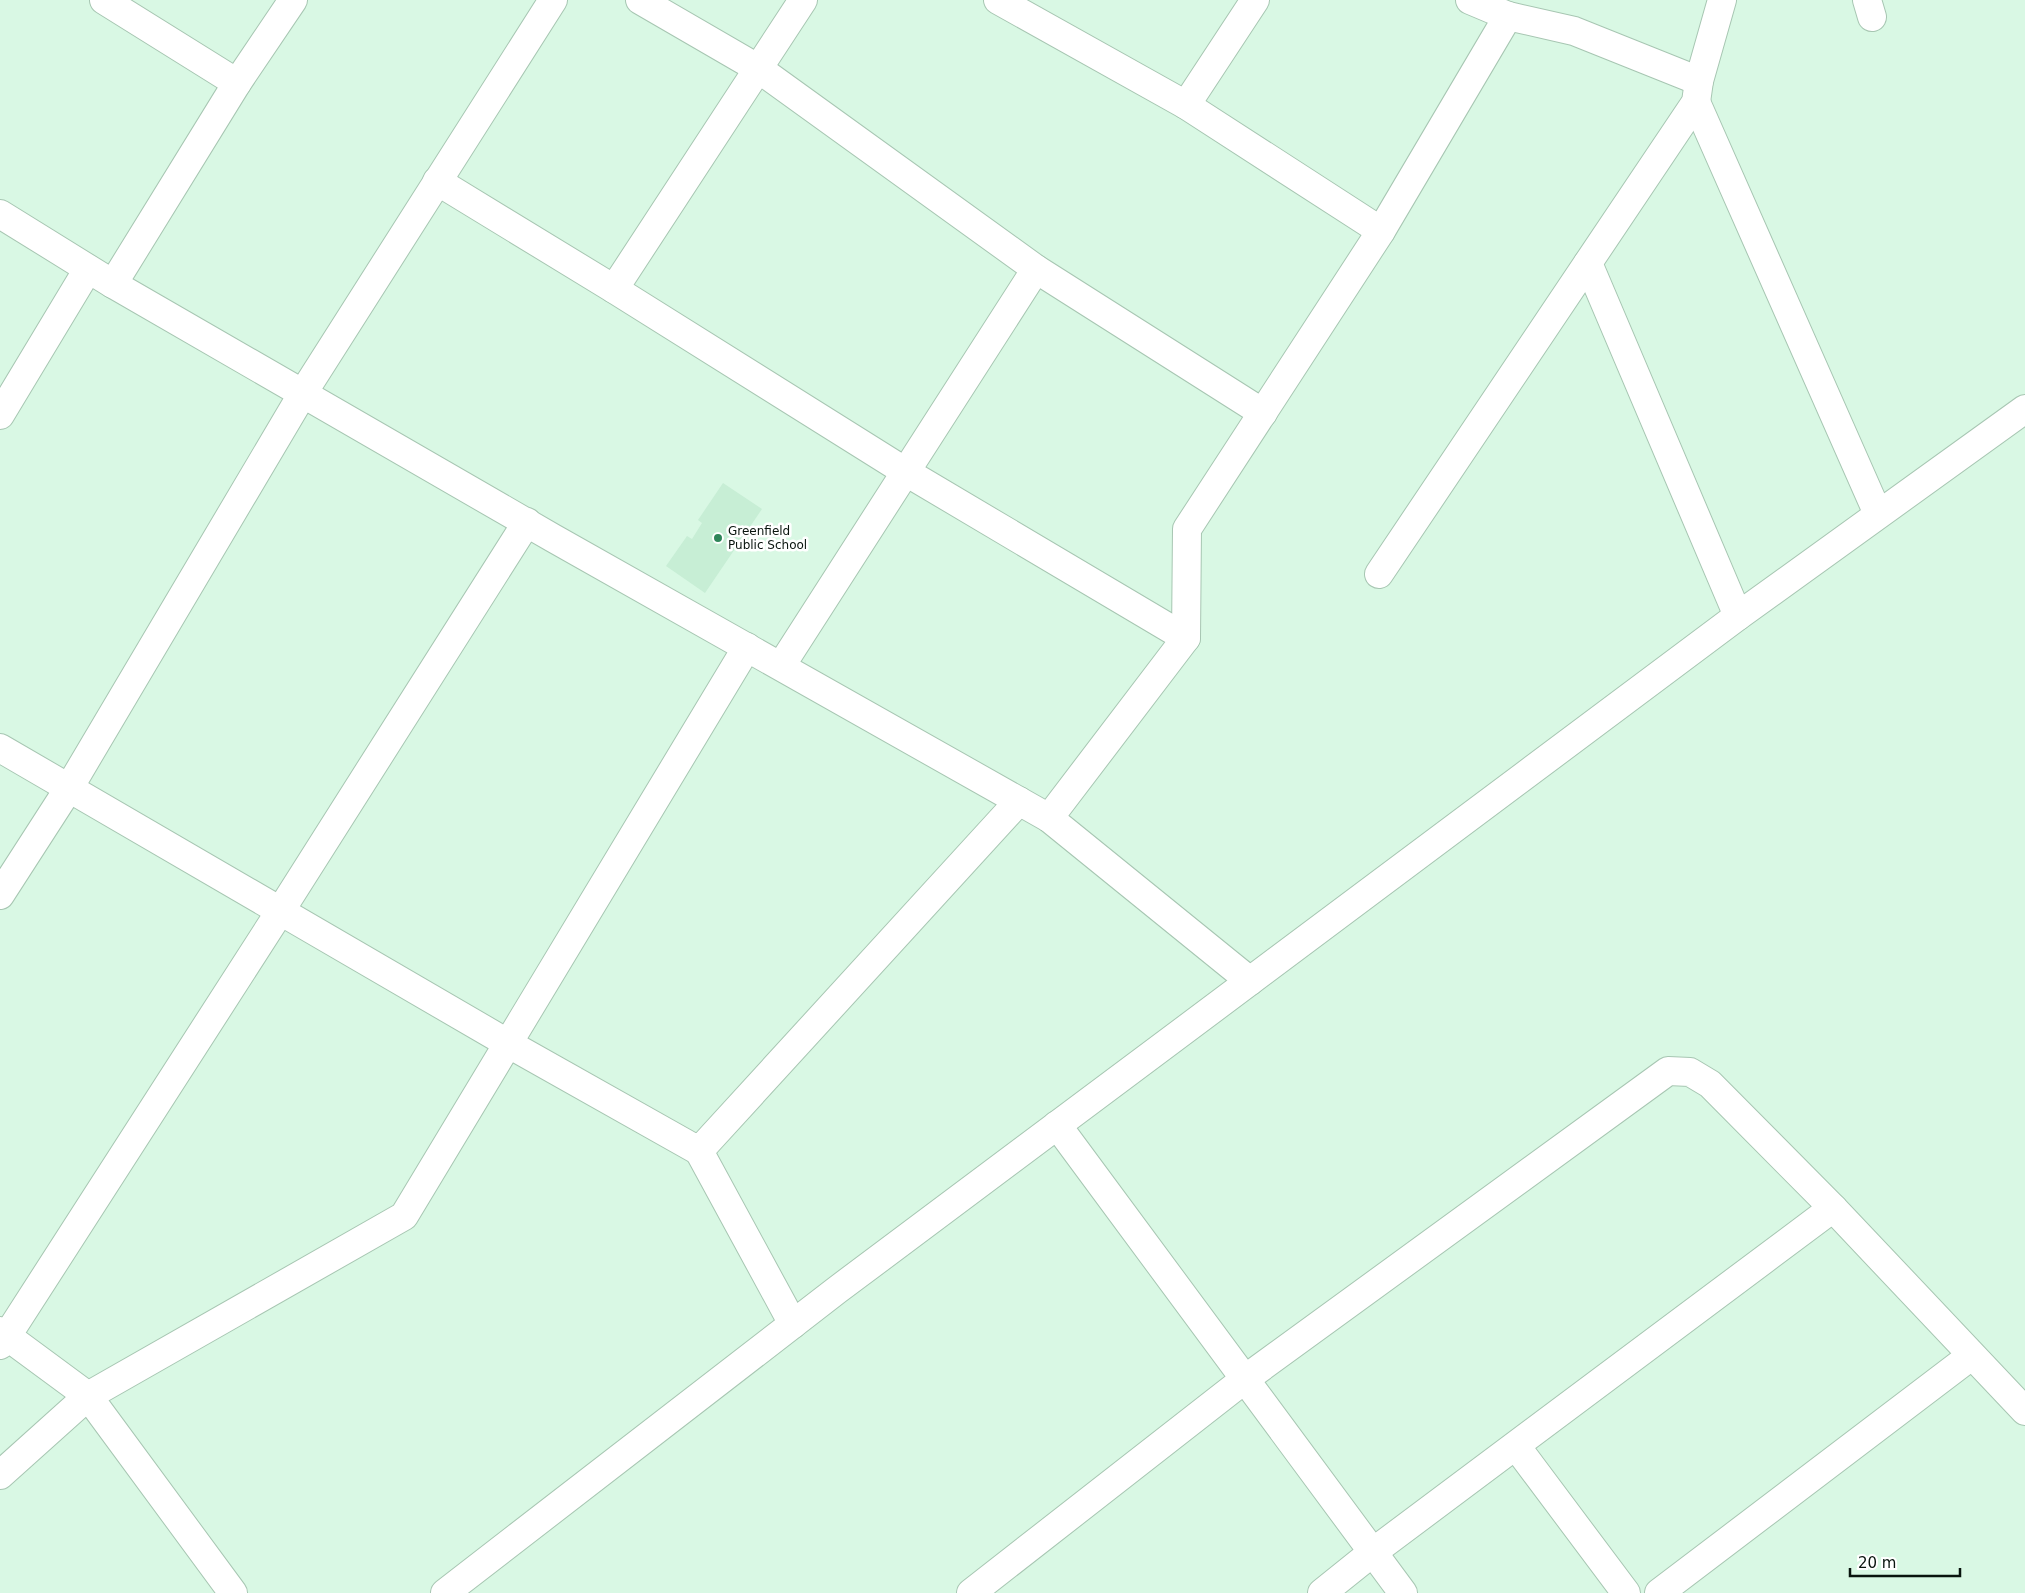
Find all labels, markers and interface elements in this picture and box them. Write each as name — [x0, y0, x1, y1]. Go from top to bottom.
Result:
place label: Greenfield Public School — [728, 524, 807, 552]
marker: Greenfield Public School — [712, 532, 724, 544]
scale bar — [1850, 1546, 1960, 1578]
text: 20 m — [1858, 1554, 1896, 1572]

